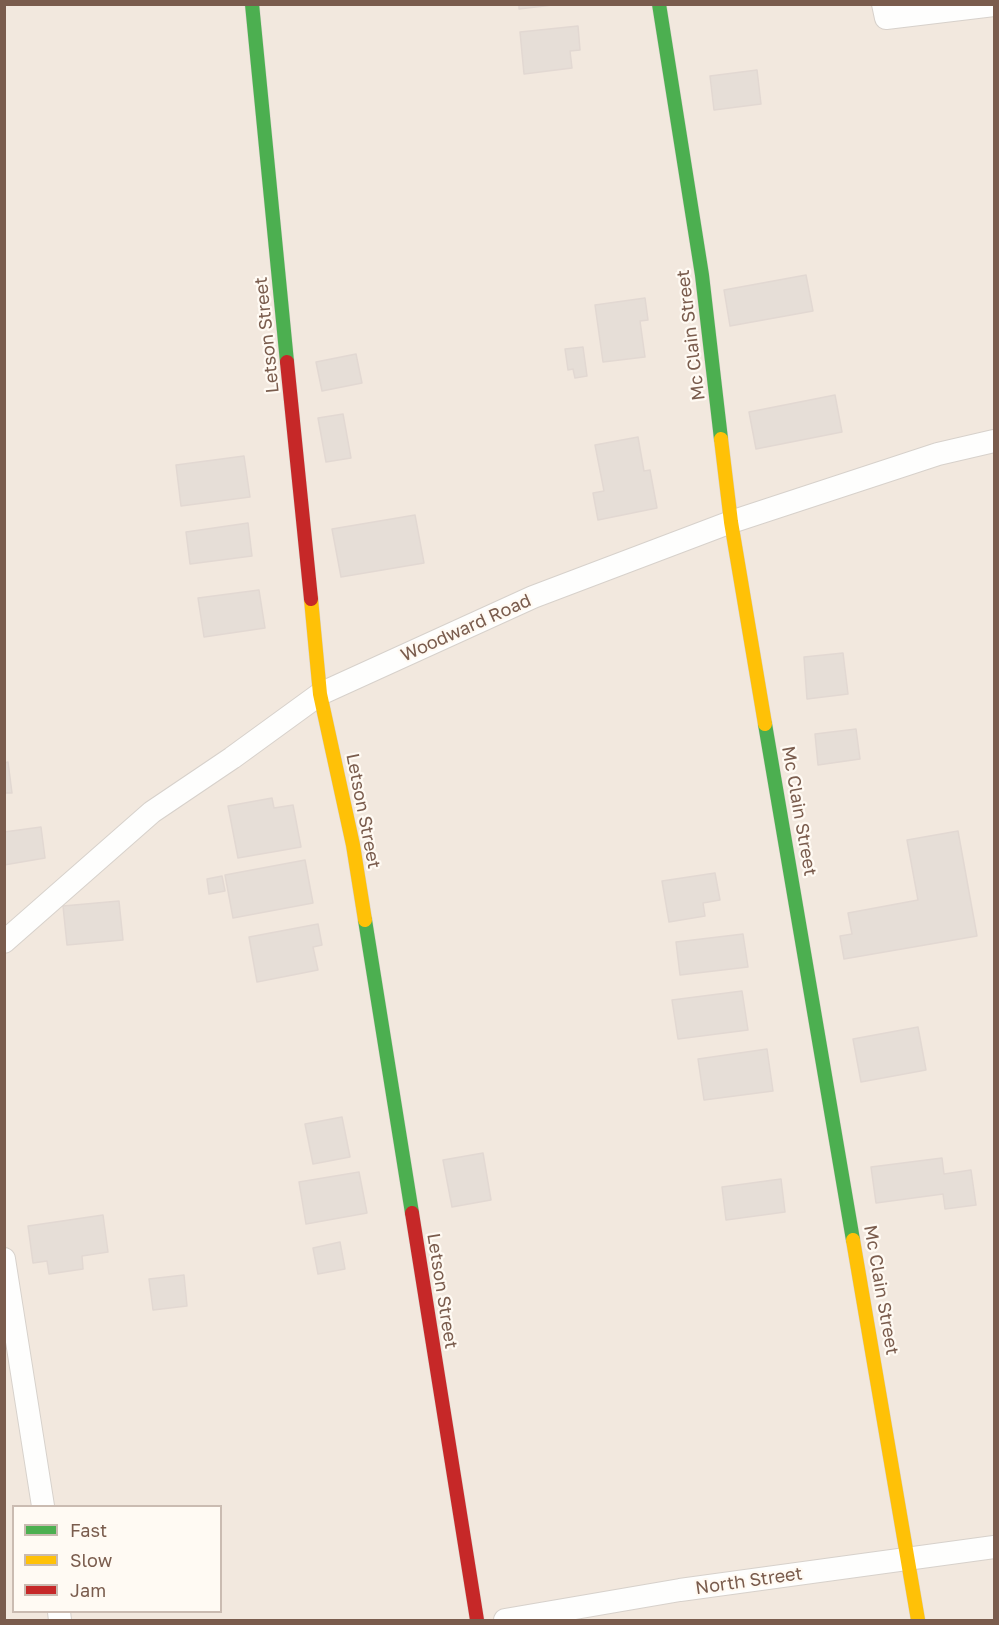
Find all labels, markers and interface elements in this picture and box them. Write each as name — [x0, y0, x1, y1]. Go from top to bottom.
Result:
street label: Mc Clain Street — [672, 268, 710, 402]
street label: Letson Street — [250, 276, 284, 394]
street label: Woodward Road — [398, 590, 534, 666]
street label: Mc Clain Street — [777, 744, 821, 878]
street label: Letson Street — [341, 752, 385, 870]
street label: Mc Clain Street — [859, 1223, 903, 1357]
street label: Letson Street — [422, 1232, 462, 1350]
legend — [12, 1505, 222, 1613]
text: Fast — [70, 1519, 107, 1541]
text: Slow — [70, 1549, 112, 1571]
street label: North Street — [694, 1563, 804, 1599]
text: Jam — [70, 1579, 106, 1601]

